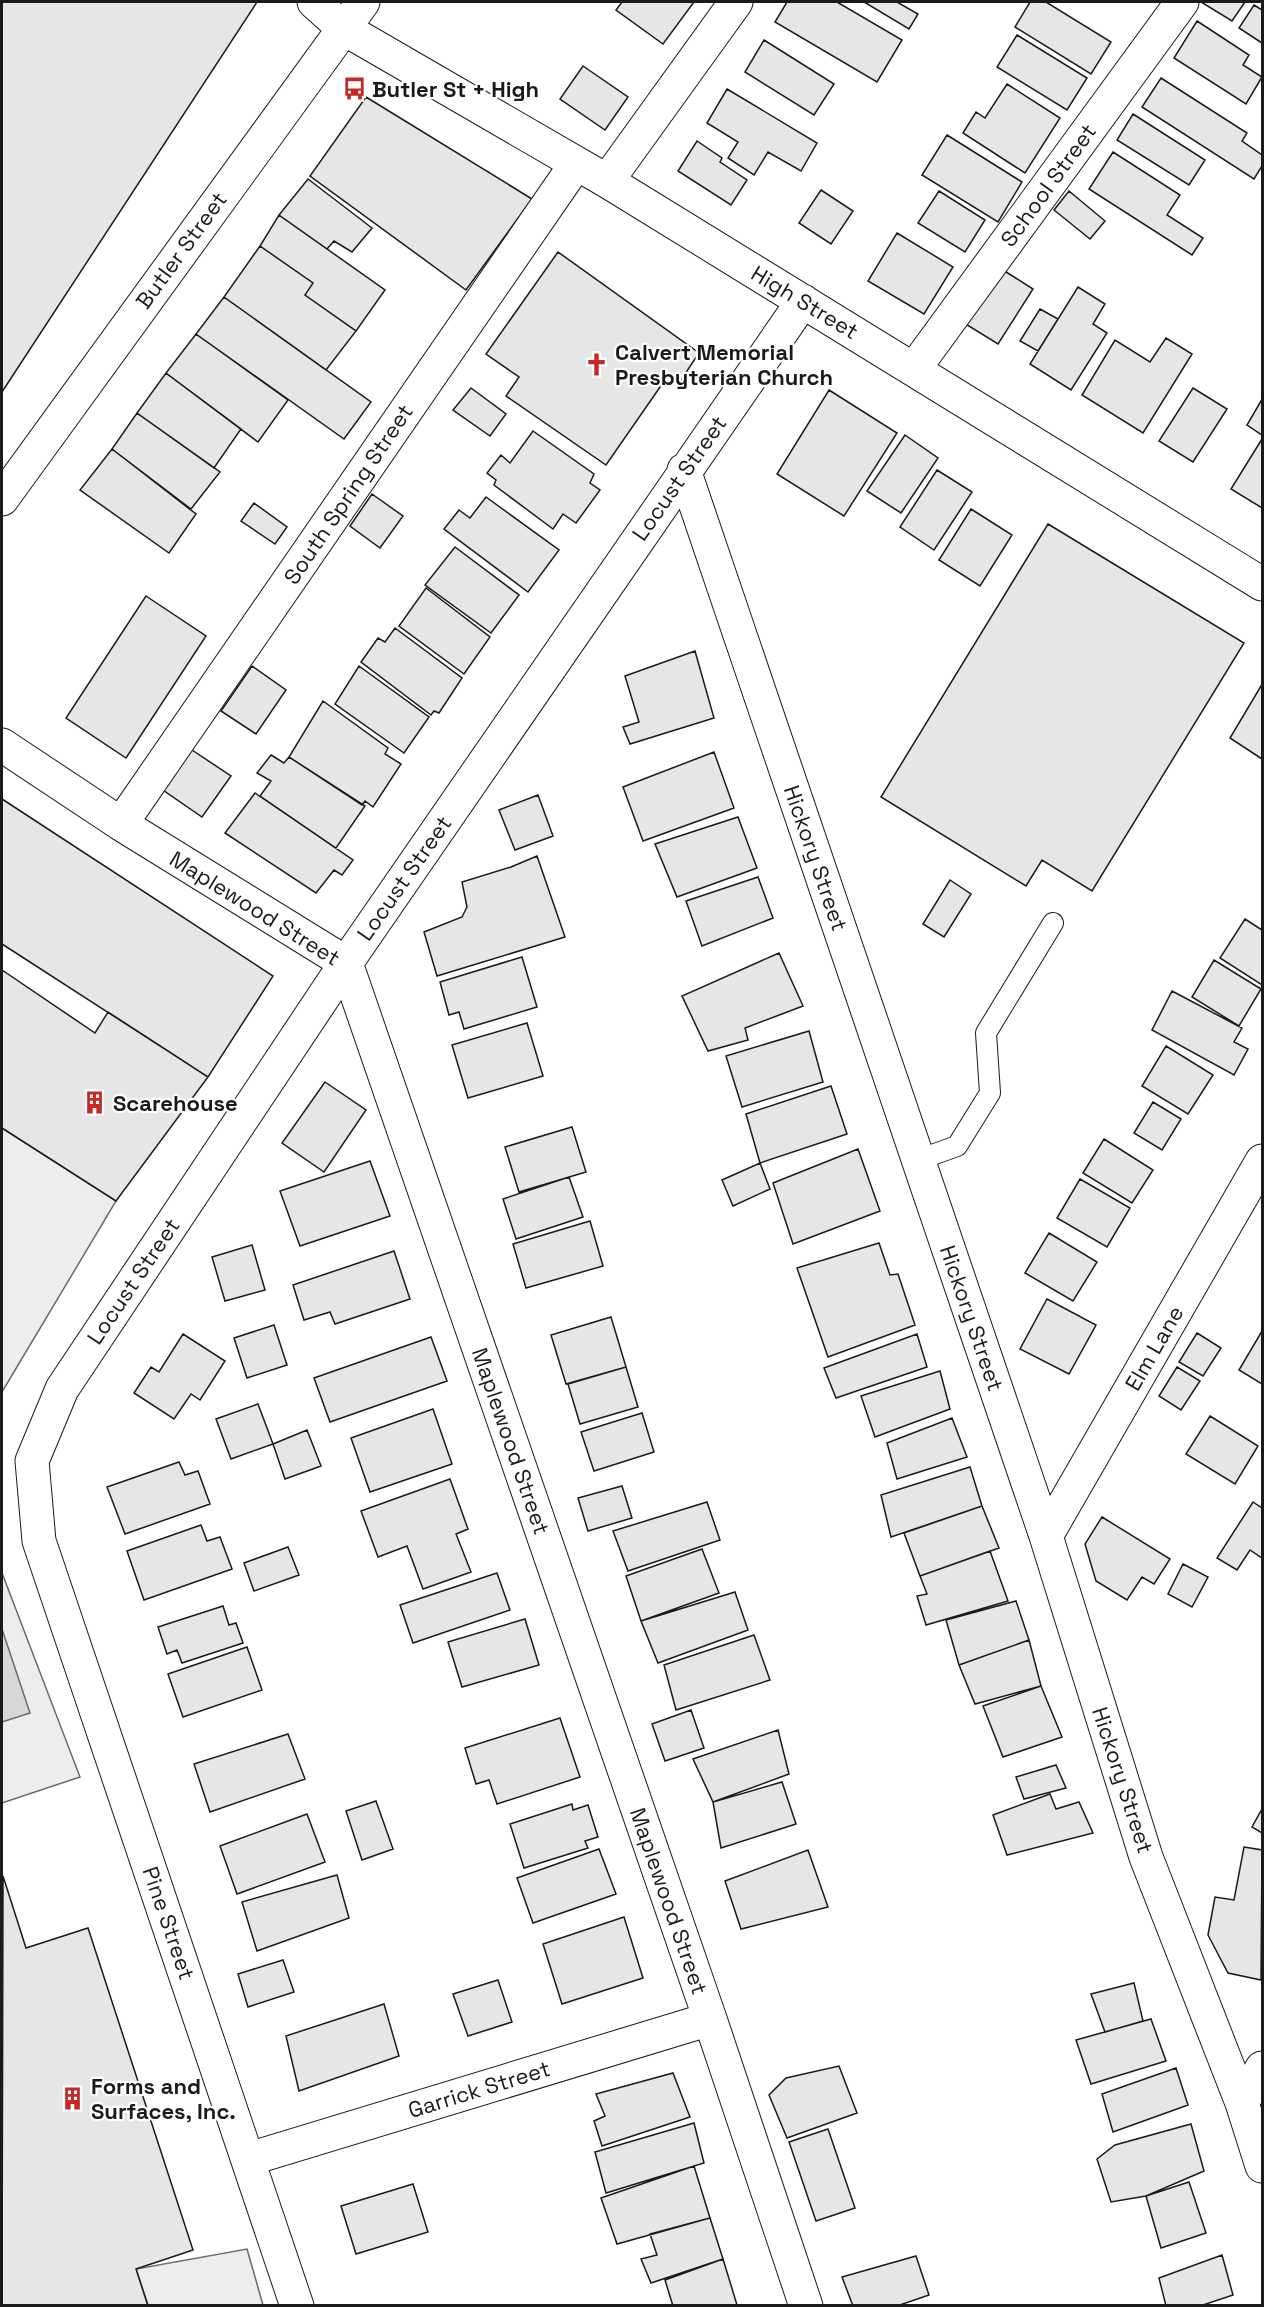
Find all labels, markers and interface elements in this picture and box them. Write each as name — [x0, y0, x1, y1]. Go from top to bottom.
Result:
place label: Butler St + High — [372, 75, 539, 103]
bus stop icon: Butler St + High — [341, 76, 367, 102]
street label: School Street — [994, 118, 1102, 252]
street label: Butler Street — [129, 186, 233, 314]
street label: High Street — [746, 259, 864, 345]
place label: Calvert Memorial Presbyterian Church — [615, 338, 833, 391]
church icon: Calvert Memorial Presbyterian Church — [584, 352, 610, 378]
street label: South Spring Street — [277, 398, 419, 590]
street label: Locust Street — [626, 410, 732, 546]
street label: Hickory Street — [778, 781, 854, 935]
street label: Locust Street — [351, 810, 457, 946]
street label: Maplewood Street — [165, 844, 345, 972]
place label: Scarehouse — [113, 1089, 238, 1117]
building icon: Scarehouse — [82, 1090, 108, 1116]
street label: Locust Street — [80, 1212, 186, 1350]
street label: Hickory Street — [934, 1241, 1010, 1395]
street label: Elm Lane — [1118, 1300, 1190, 1396]
street label: Maplewood Street — [466, 1344, 556, 1538]
street label: Hickory Street — [1086, 1703, 1160, 1857]
street label: Maplewood Street — [624, 1804, 714, 1998]
street label: Pine Street — [137, 1863, 201, 1983]
street label: Garrick Street — [405, 2054, 553, 2124]
place label: Forms and Surfaces, Inc. — [91, 2072, 236, 2125]
building icon: Forms and Surfaces, Inc. — [60, 2086, 86, 2112]

